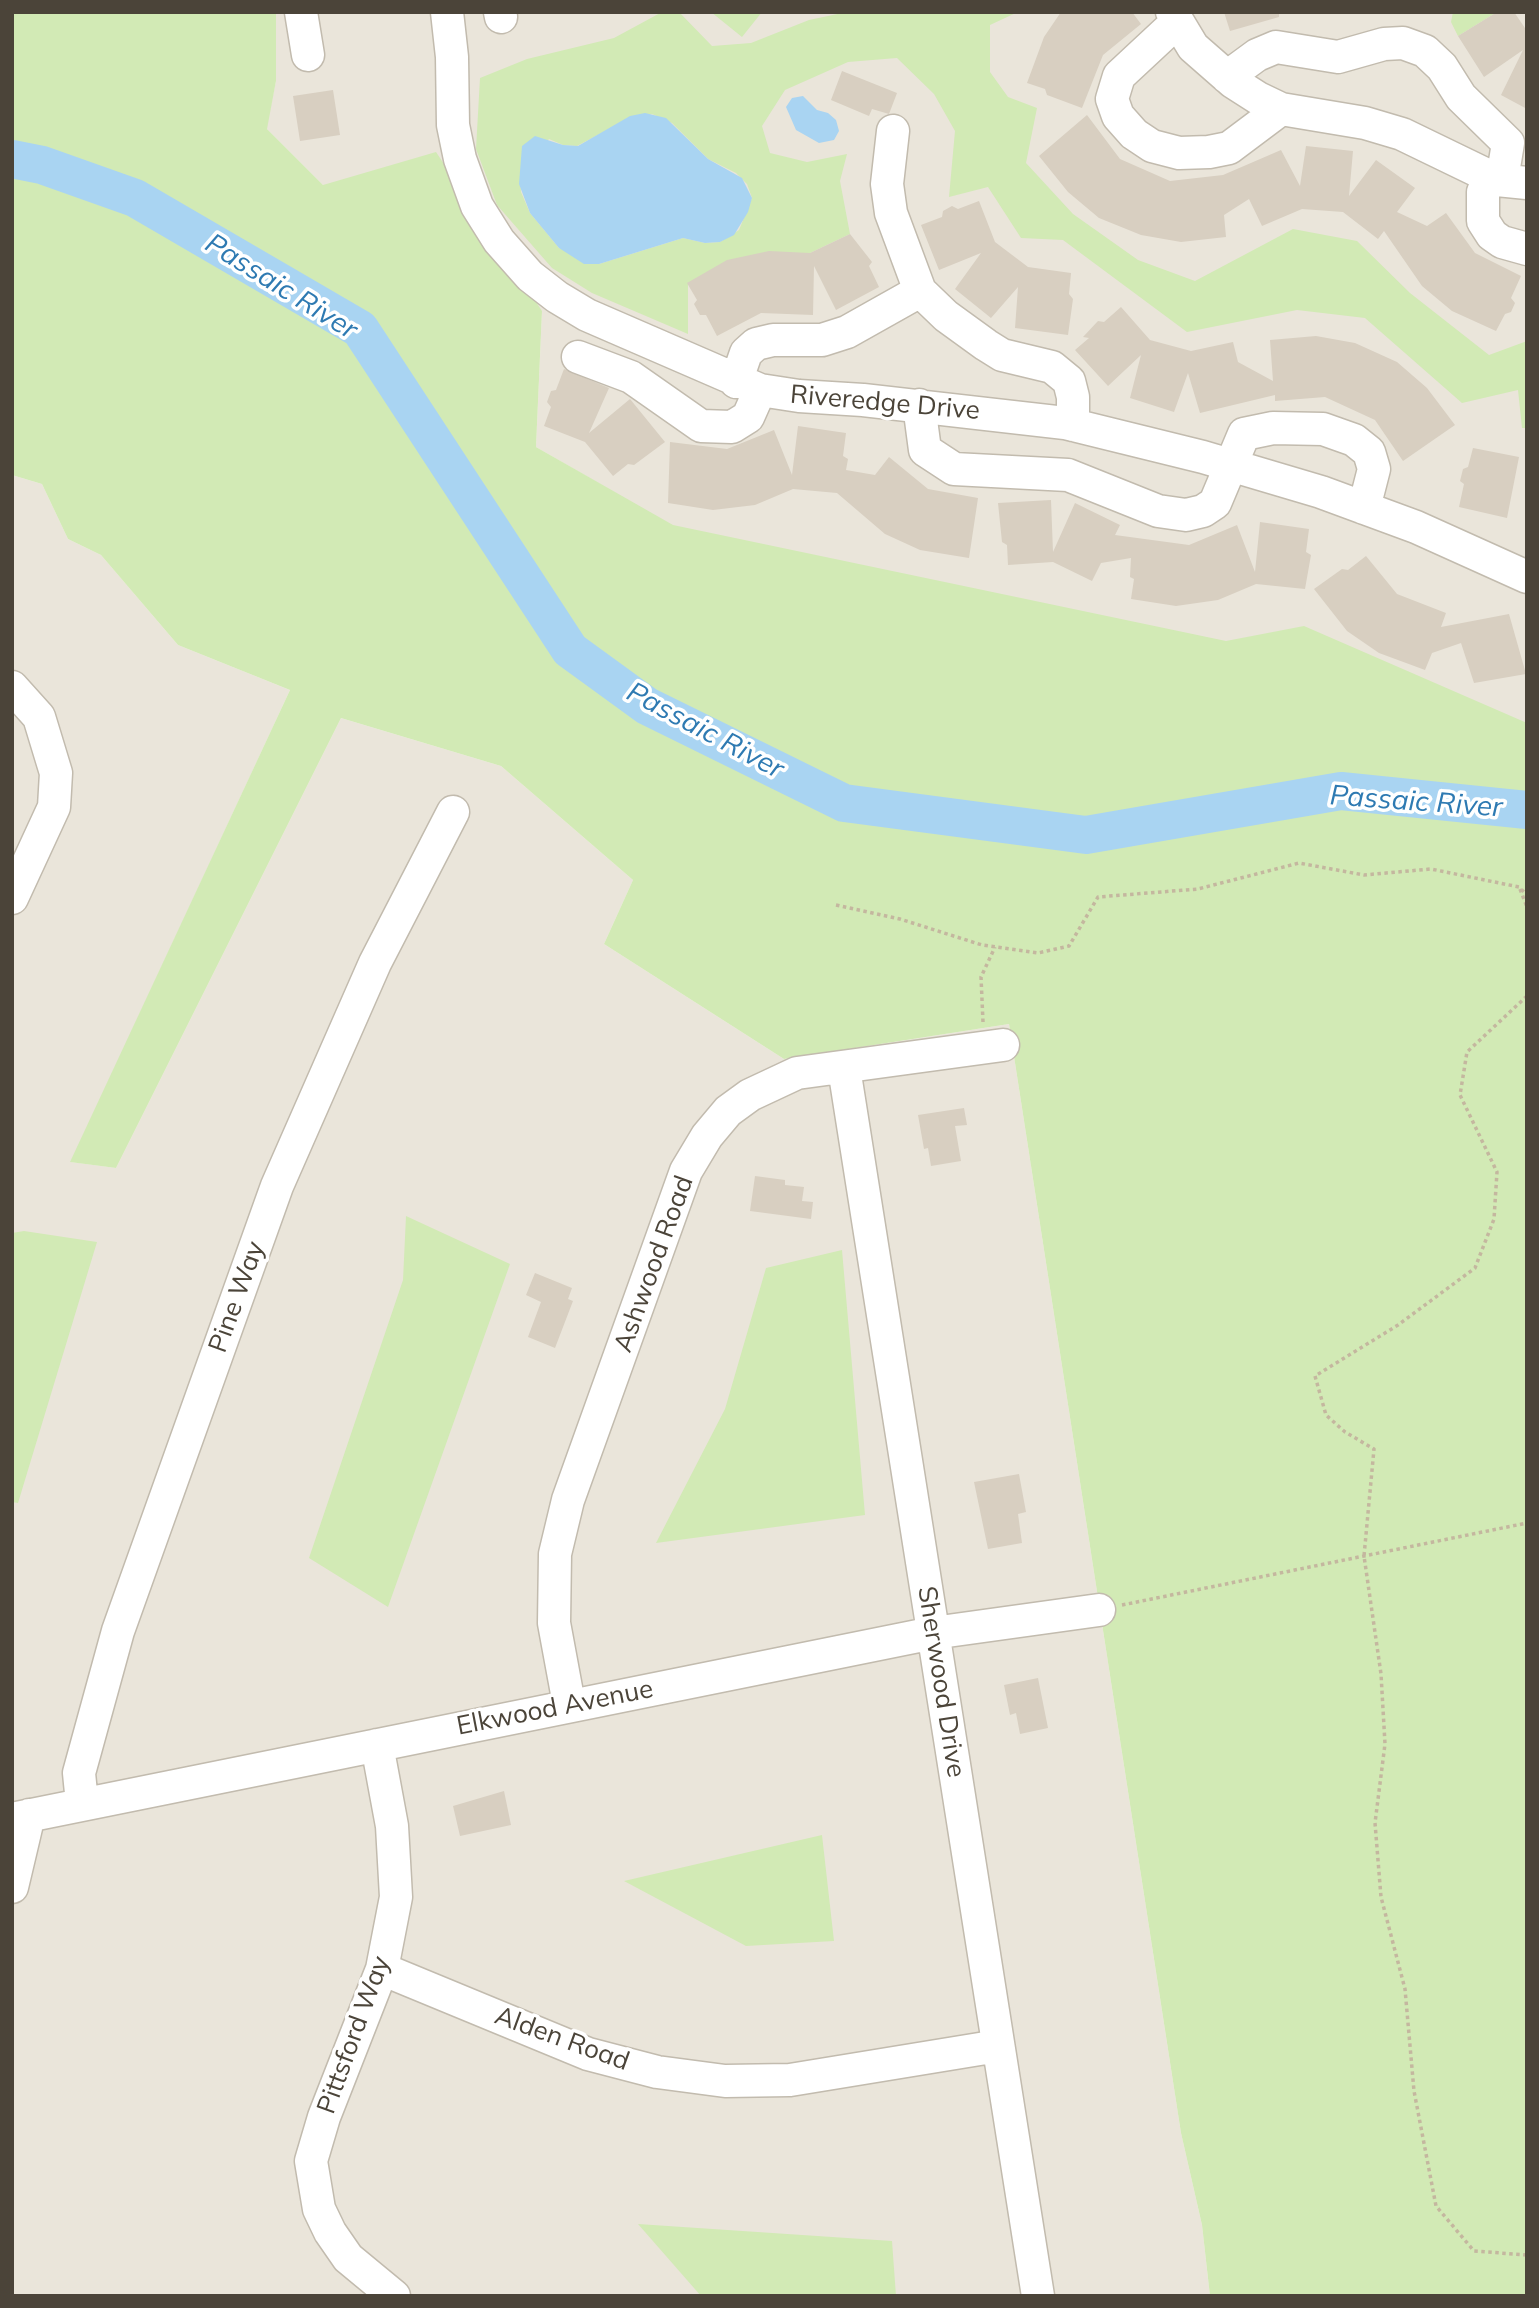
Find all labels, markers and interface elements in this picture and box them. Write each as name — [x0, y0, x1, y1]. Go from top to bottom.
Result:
water label: Passaic River — [199, 227, 363, 347]
street label: Riveredge Drive — [789, 379, 981, 427]
water label: Passaic River — [621, 676, 789, 786]
water label: Passaic River — [1329, 779, 1503, 825]
street label: Ashwood Road — [608, 1172, 700, 1356]
street label: Pine Way — [203, 1237, 271, 1357]
street label: Sherwood Drive — [910, 1584, 972, 1780]
street label: Elkwood Avenue — [454, 1674, 656, 1742]
street label: Pittsford Way — [311, 1952, 397, 2118]
street label: Alden Road — [491, 2000, 633, 2078]

